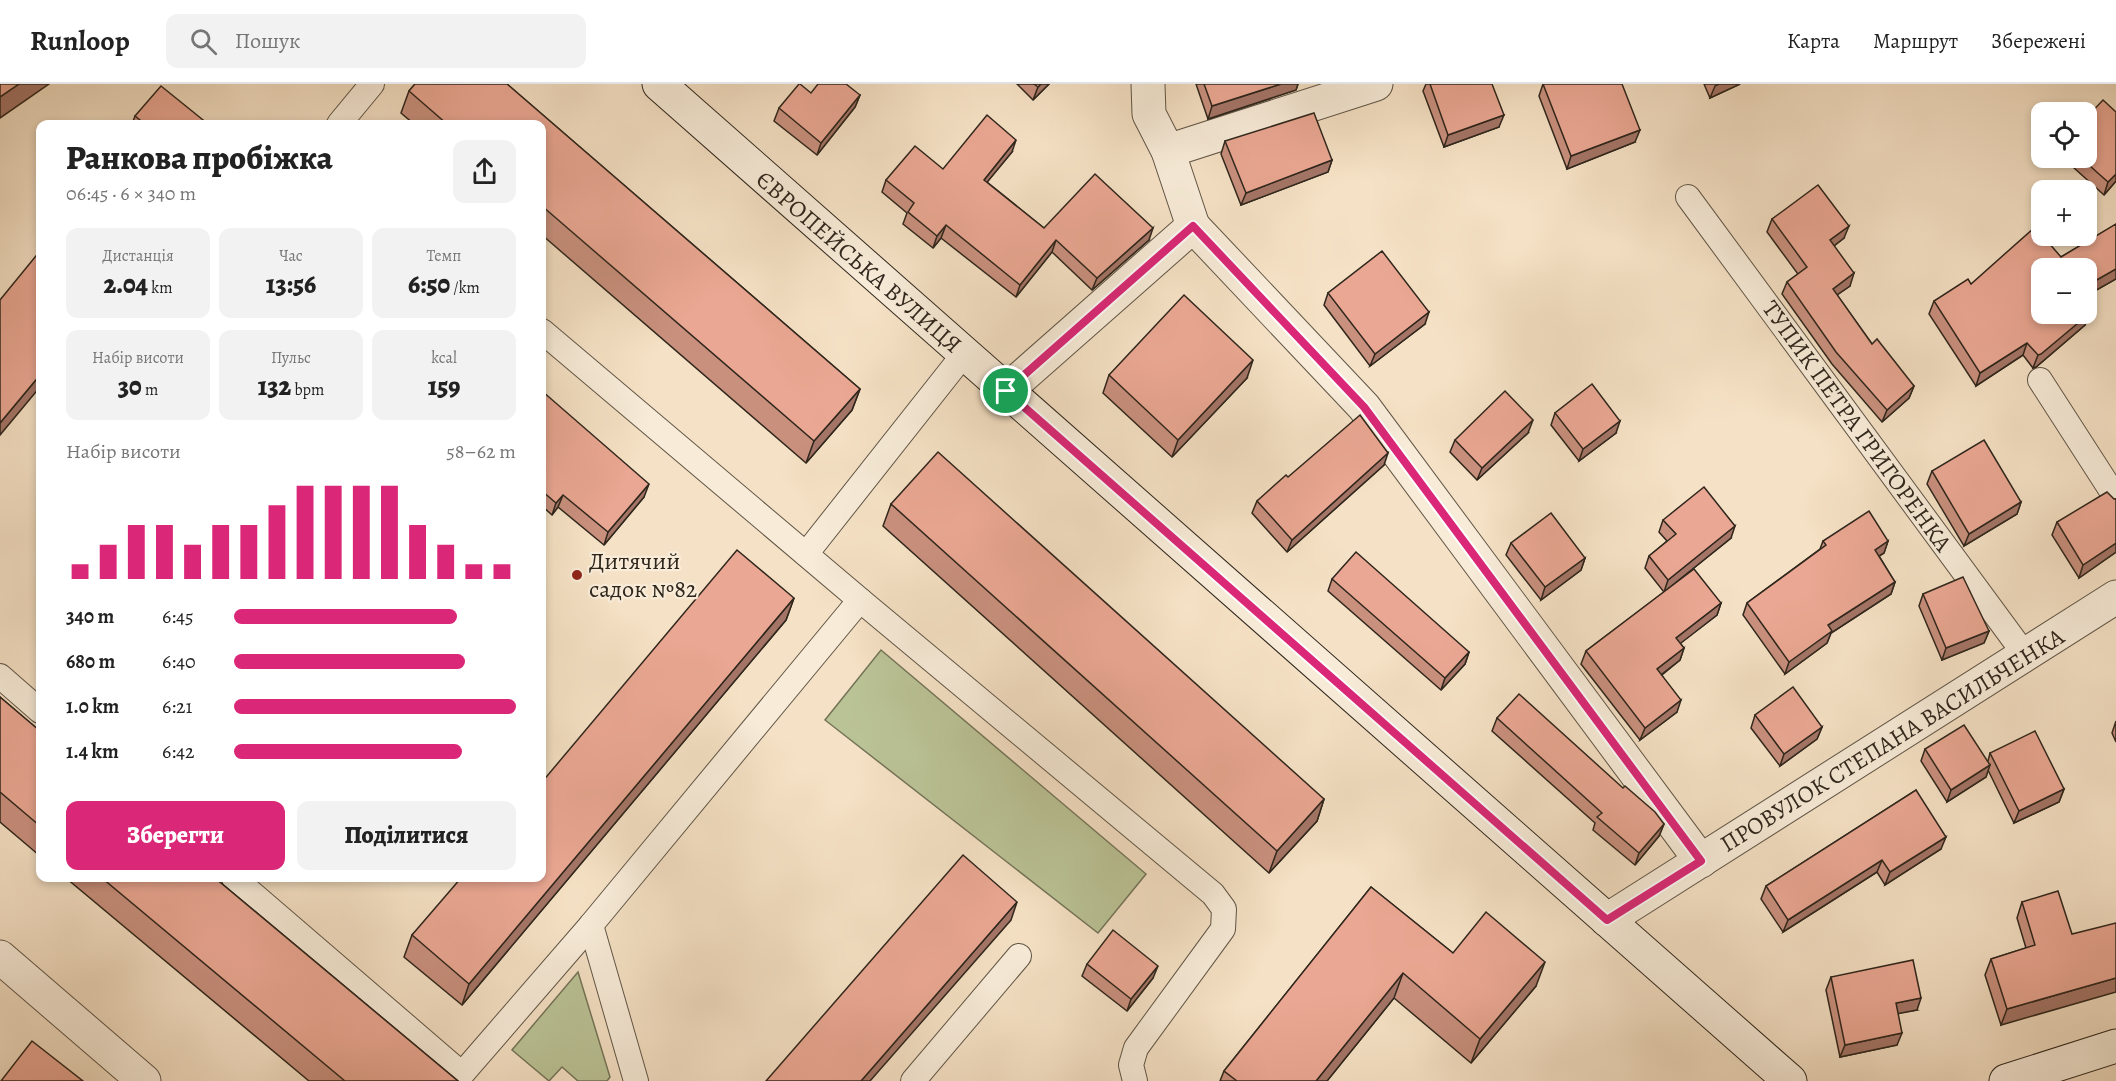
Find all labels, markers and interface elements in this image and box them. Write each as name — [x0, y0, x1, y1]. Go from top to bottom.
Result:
search box — [166, 14, 586, 68]
text: Runloop — [30, 22, 130, 60]
icon: search — [187, 25, 220, 58]
text: Пошук — [235, 26, 301, 56]
text: Карта — [1787, 27, 1840, 55]
text: Маршрут — [1873, 27, 1958, 55]
text: Збережені — [1991, 27, 2086, 55]
map controls — [2031, 102, 2097, 324]
button: locate — [2031, 102, 2097, 168]
text: Ранкова пробіжка — [66, 135, 333, 180]
button: share — [453, 140, 516, 203]
street label: ЄВРОПЕЙСЬКА ВУЛИЦЯ — [749, 164, 969, 360]
text: 06:45 · 6 × 340 m — [66, 180, 196, 207]
button: + — [2031, 180, 2097, 246]
text: Дистанція — [102, 245, 174, 267]
text: Час — [279, 245, 303, 267]
text: Темп — [427, 245, 461, 267]
button: − — [2031, 258, 2097, 324]
text: 2.04 — [104, 267, 148, 302]
text: 13:56 — [266, 267, 316, 302]
text: 6:50 — [408, 267, 450, 302]
text: km — [148, 277, 172, 299]
text: /km — [450, 277, 480, 299]
street label: ТУПИК ПЕТРА ГРИГОРЕНКА — [1755, 294, 1960, 559]
text: Набір висоти — [92, 347, 184, 369]
text: Пульс — [271, 347, 311, 369]
text: kcal — [431, 347, 457, 369]
pin — [980, 365, 1031, 416]
text: 30 — [118, 369, 142, 404]
text: 132 — [258, 369, 291, 404]
text: 159 — [428, 369, 460, 404]
icon: arrive — [989, 374, 1022, 407]
text: m — [142, 379, 158, 401]
text: bpm — [291, 379, 324, 401]
text: Набір висоти — [66, 438, 181, 465]
text: 58–62 m — [446, 438, 516, 465]
place label: Дитячий садок №82 — [589, 545, 697, 605]
marker: Дитячий садок №82 — [570, 568, 584, 582]
text: 340 m — [66, 603, 114, 630]
text: 6:45 — [162, 603, 194, 630]
street label: ПРОВУЛОК СТЕПАНА ВАСИЛЬЧЕНКА — [1714, 620, 2071, 860]
text: 680 m — [66, 648, 115, 675]
text: 6:40 — [162, 648, 196, 675]
text: 1.0 km — [66, 693, 119, 720]
text: 6:21 — [162, 693, 192, 720]
text: 1.4 km — [66, 738, 119, 765]
text: 6:42 — [162, 738, 195, 765]
button: Зберегти — [66, 801, 285, 870]
button: Поділитися — [297, 801, 516, 870]

